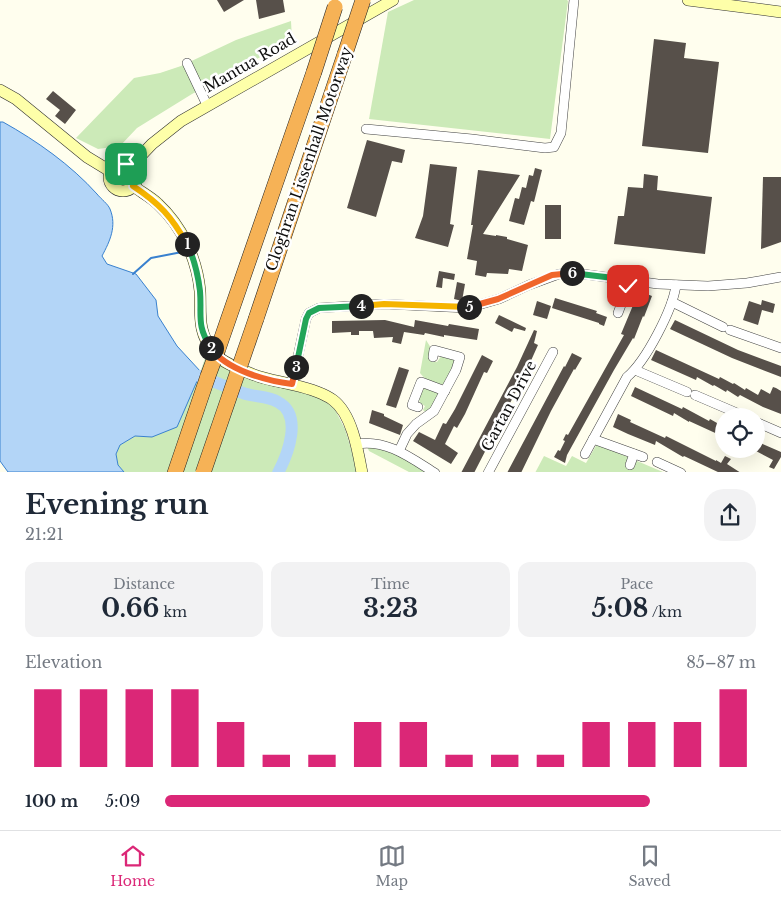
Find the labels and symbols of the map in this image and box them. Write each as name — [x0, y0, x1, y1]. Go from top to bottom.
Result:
street label: Mantua Road — [200, 29, 299, 97]
street label: Cloghran Lissenhall Motorway — [261, 44, 356, 273]
pin — [105, 143, 147, 185]
pin: 1 — [174, 232, 200, 256]
pin: 6 — [560, 260, 584, 286]
pin — [607, 265, 649, 307]
pin: 4 — [348, 294, 374, 318]
pin: 5 — [456, 294, 482, 320]
pin: 2 — [198, 336, 224, 360]
pin: 3 — [284, 354, 308, 380]
street label: Gartan Drive — [477, 357, 540, 454]

